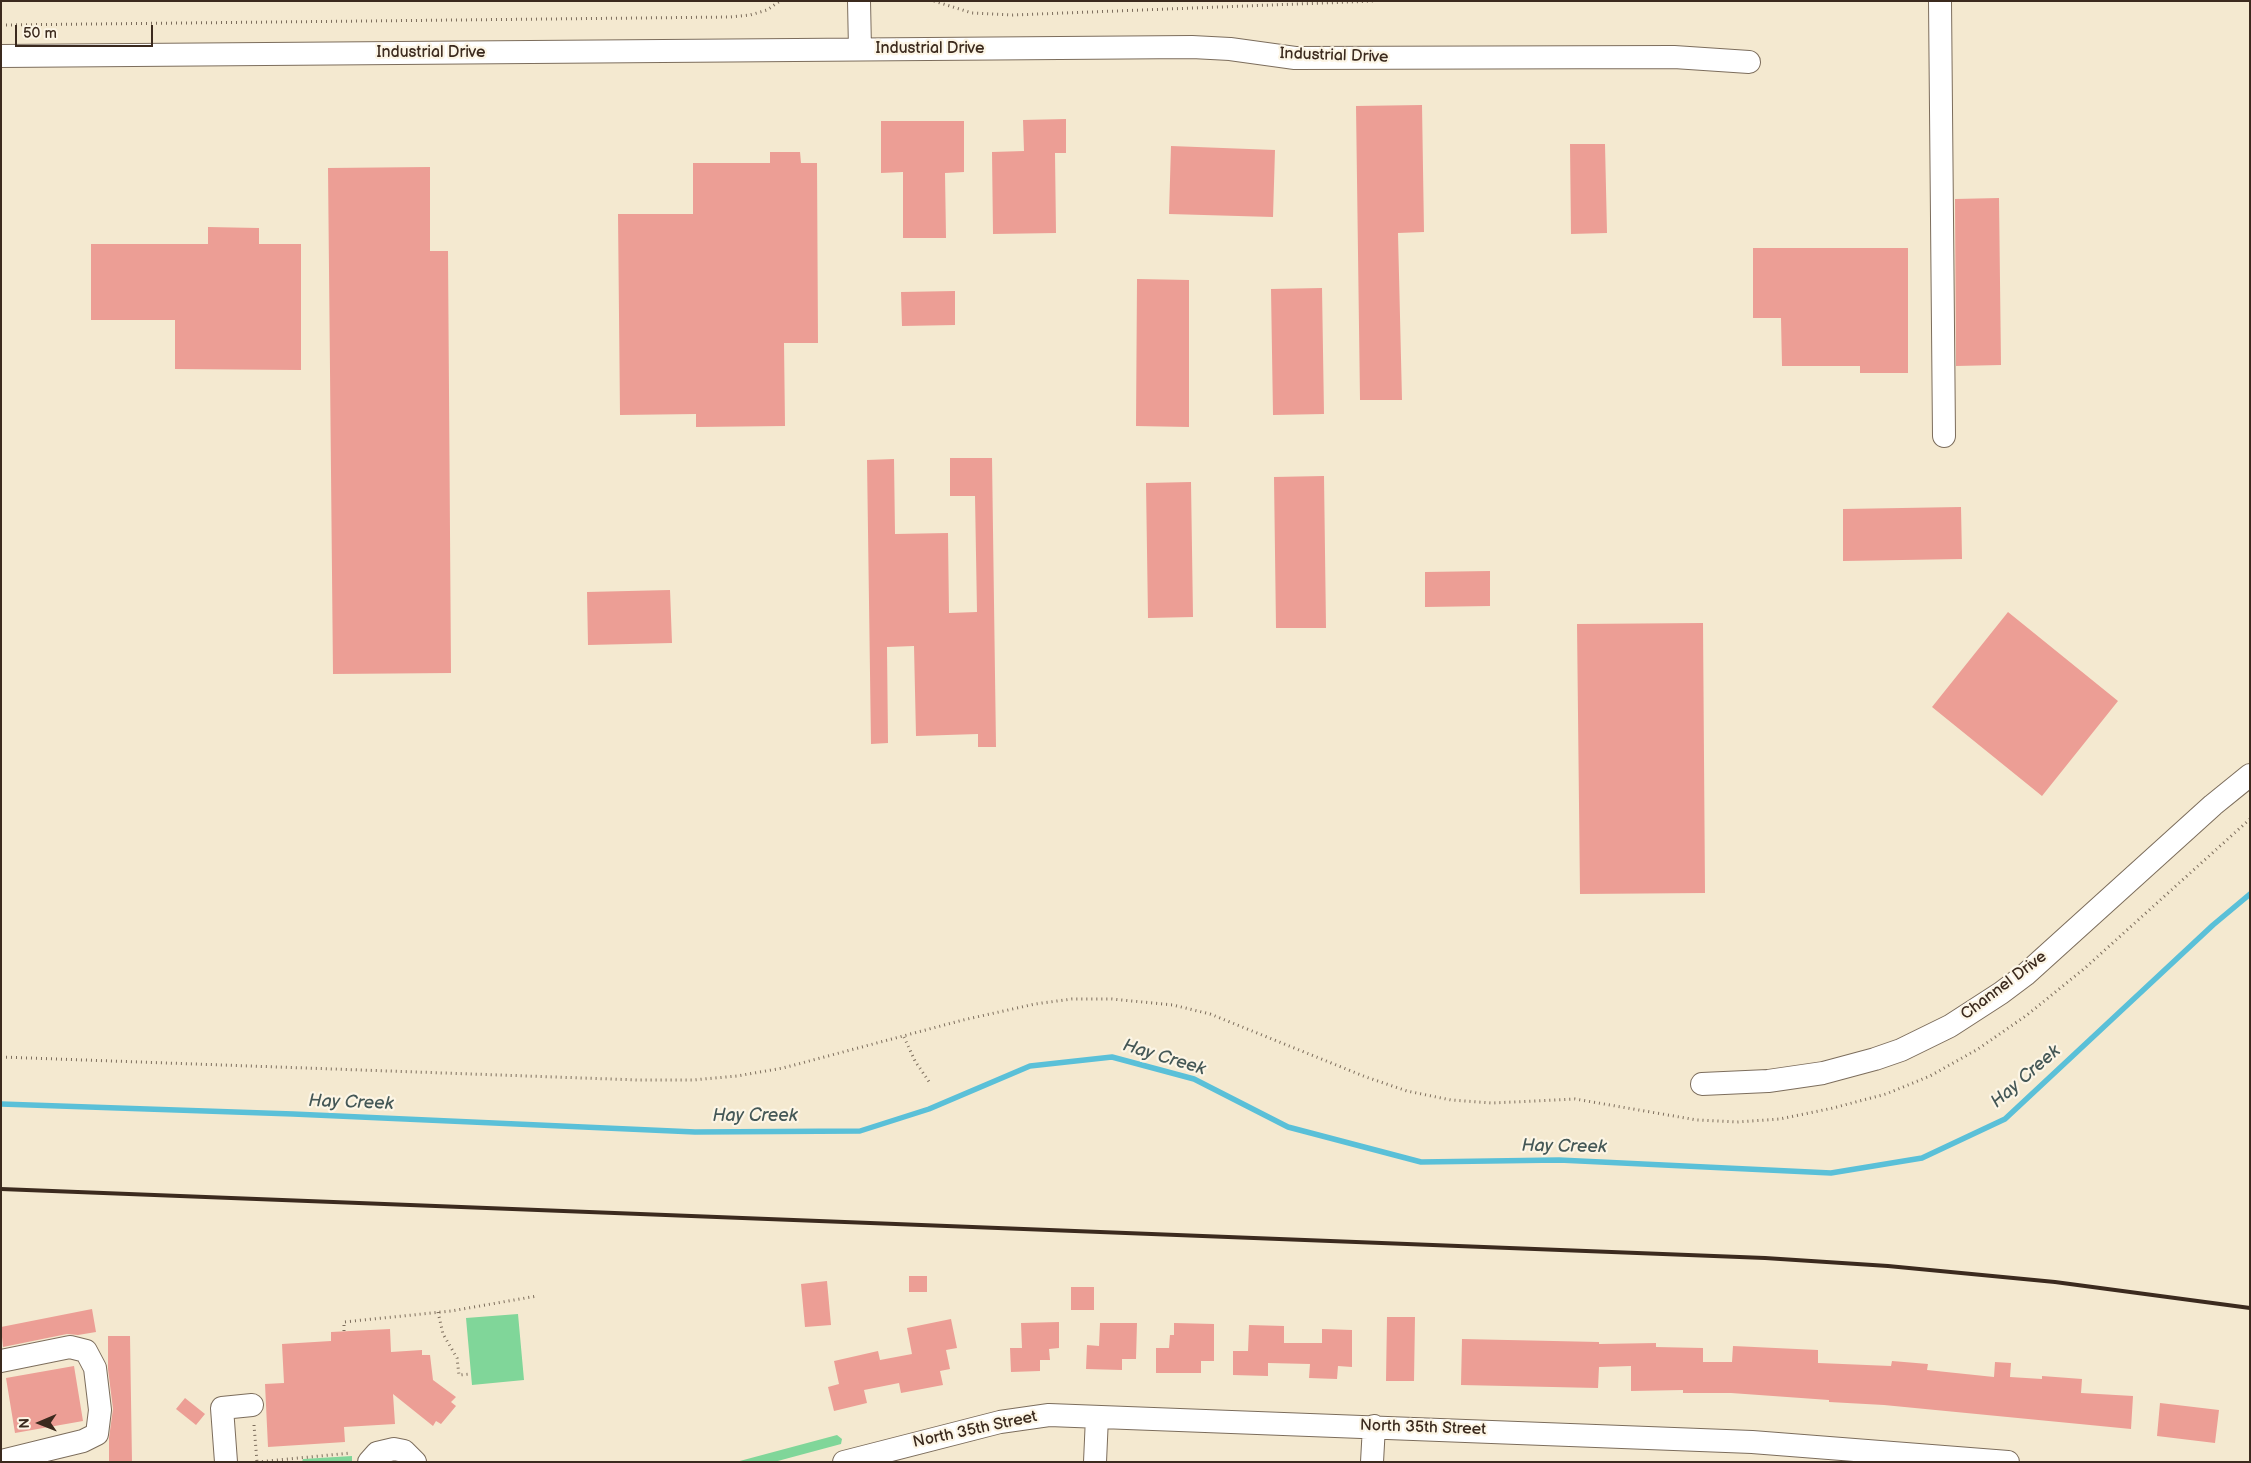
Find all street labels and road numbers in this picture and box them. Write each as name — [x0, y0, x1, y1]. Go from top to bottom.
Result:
street label: Industrial Drive — [876, 39, 984, 59]
street label: Industrial Drive — [377, 43, 485, 63]
street label: Industrial Drive — [1279, 45, 1389, 67]
street label: Channel Drive — [1957, 948, 2051, 1024]
street label: North 35th Street — [911, 1407, 1039, 1453]
street label: North 35th Street — [1360, 1416, 1486, 1440]

